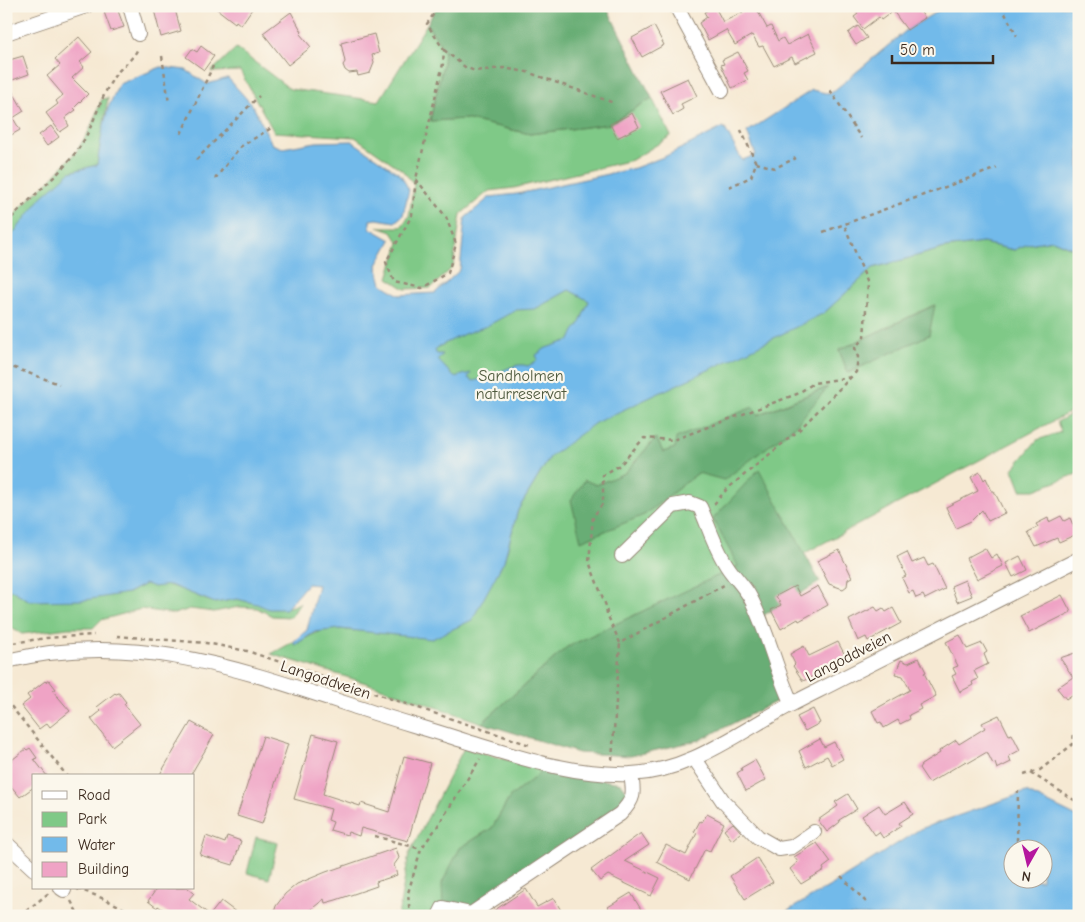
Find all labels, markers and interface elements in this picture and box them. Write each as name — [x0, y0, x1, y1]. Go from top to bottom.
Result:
scale bar — [892, 32, 994, 64]
text: 50 m — [900, 41, 935, 59]
park label: Sandholmen naturreservat — [476, 367, 567, 403]
street label: Langoddveien — [803, 628, 894, 686]
street label: Langoddveien — [278, 657, 373, 703]
legend — [32, 774, 195, 890]
text: Road — [78, 786, 110, 804]
text: Park — [78, 810, 107, 828]
text: Water — [78, 836, 115, 854]
north arrow — [1002, 840, 1052, 890]
text: Building — [78, 860, 129, 878]
text: N — [1021, 867, 1032, 885]

